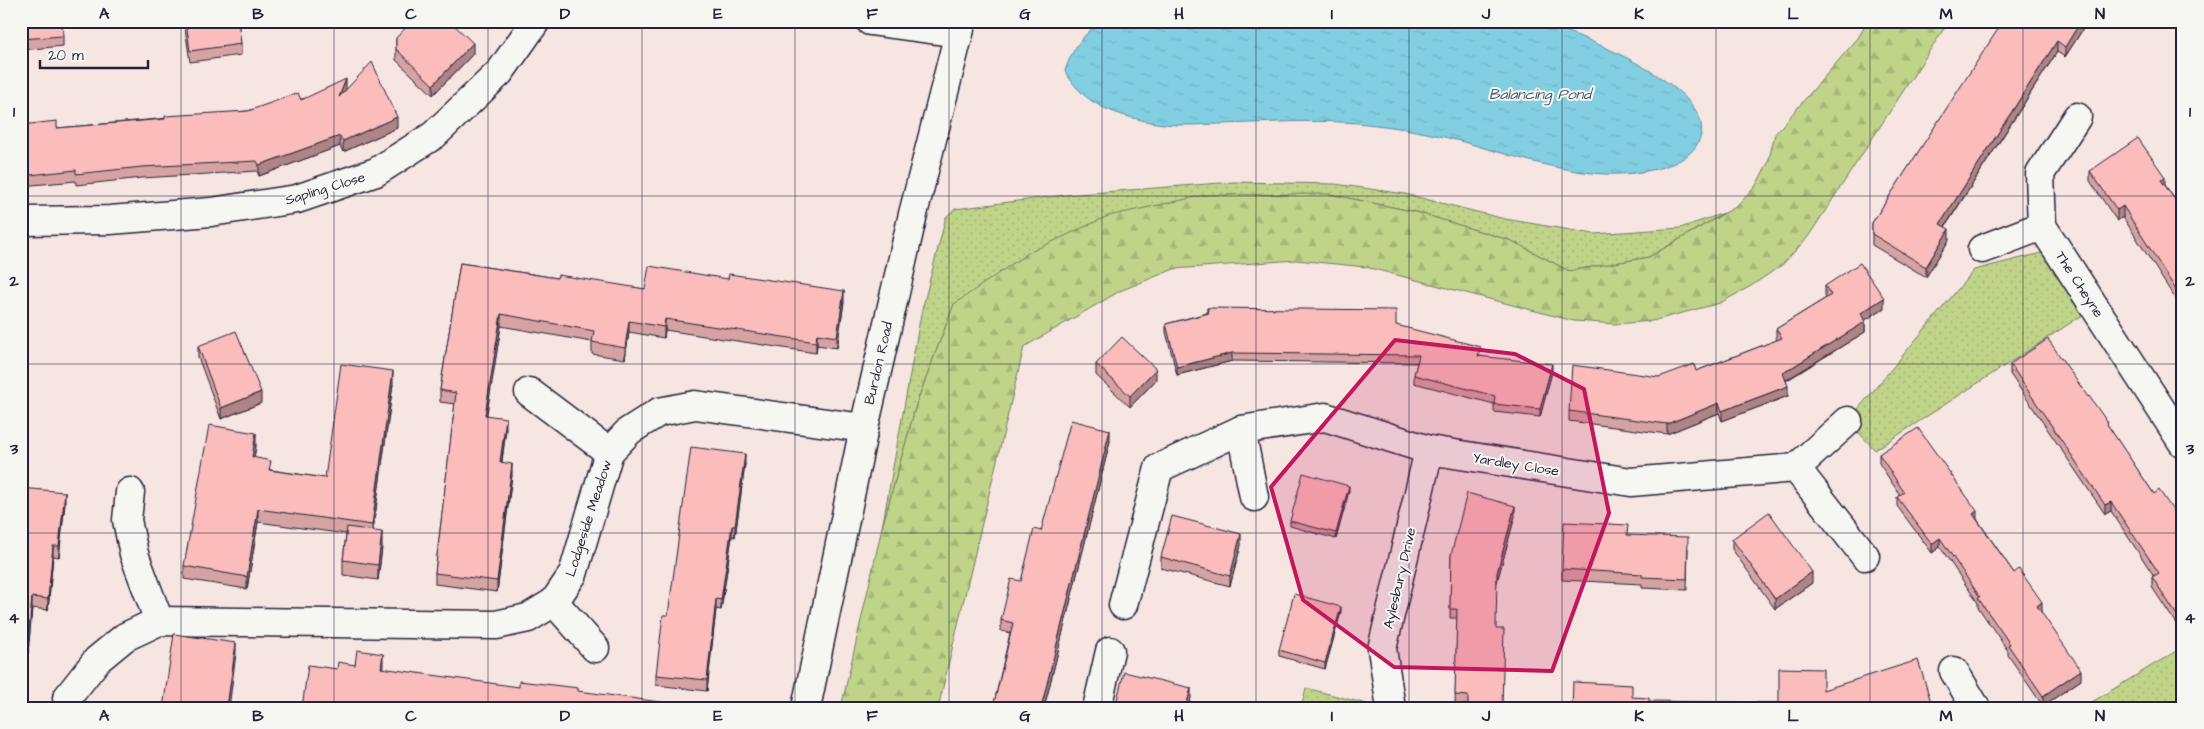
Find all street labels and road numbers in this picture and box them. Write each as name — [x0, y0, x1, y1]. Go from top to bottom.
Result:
street label: Sapling Close — [283, 167, 368, 211]
street label: The Cheyne — [2050, 247, 2108, 322]
street label: Burdon Road — [860, 320, 898, 407]
street label: Yardley Close — [1471, 448, 1561, 482]
street label: Lodgeside Meadow — [561, 457, 617, 579]
street label: Aylesbury Drive — [1379, 525, 1421, 631]

